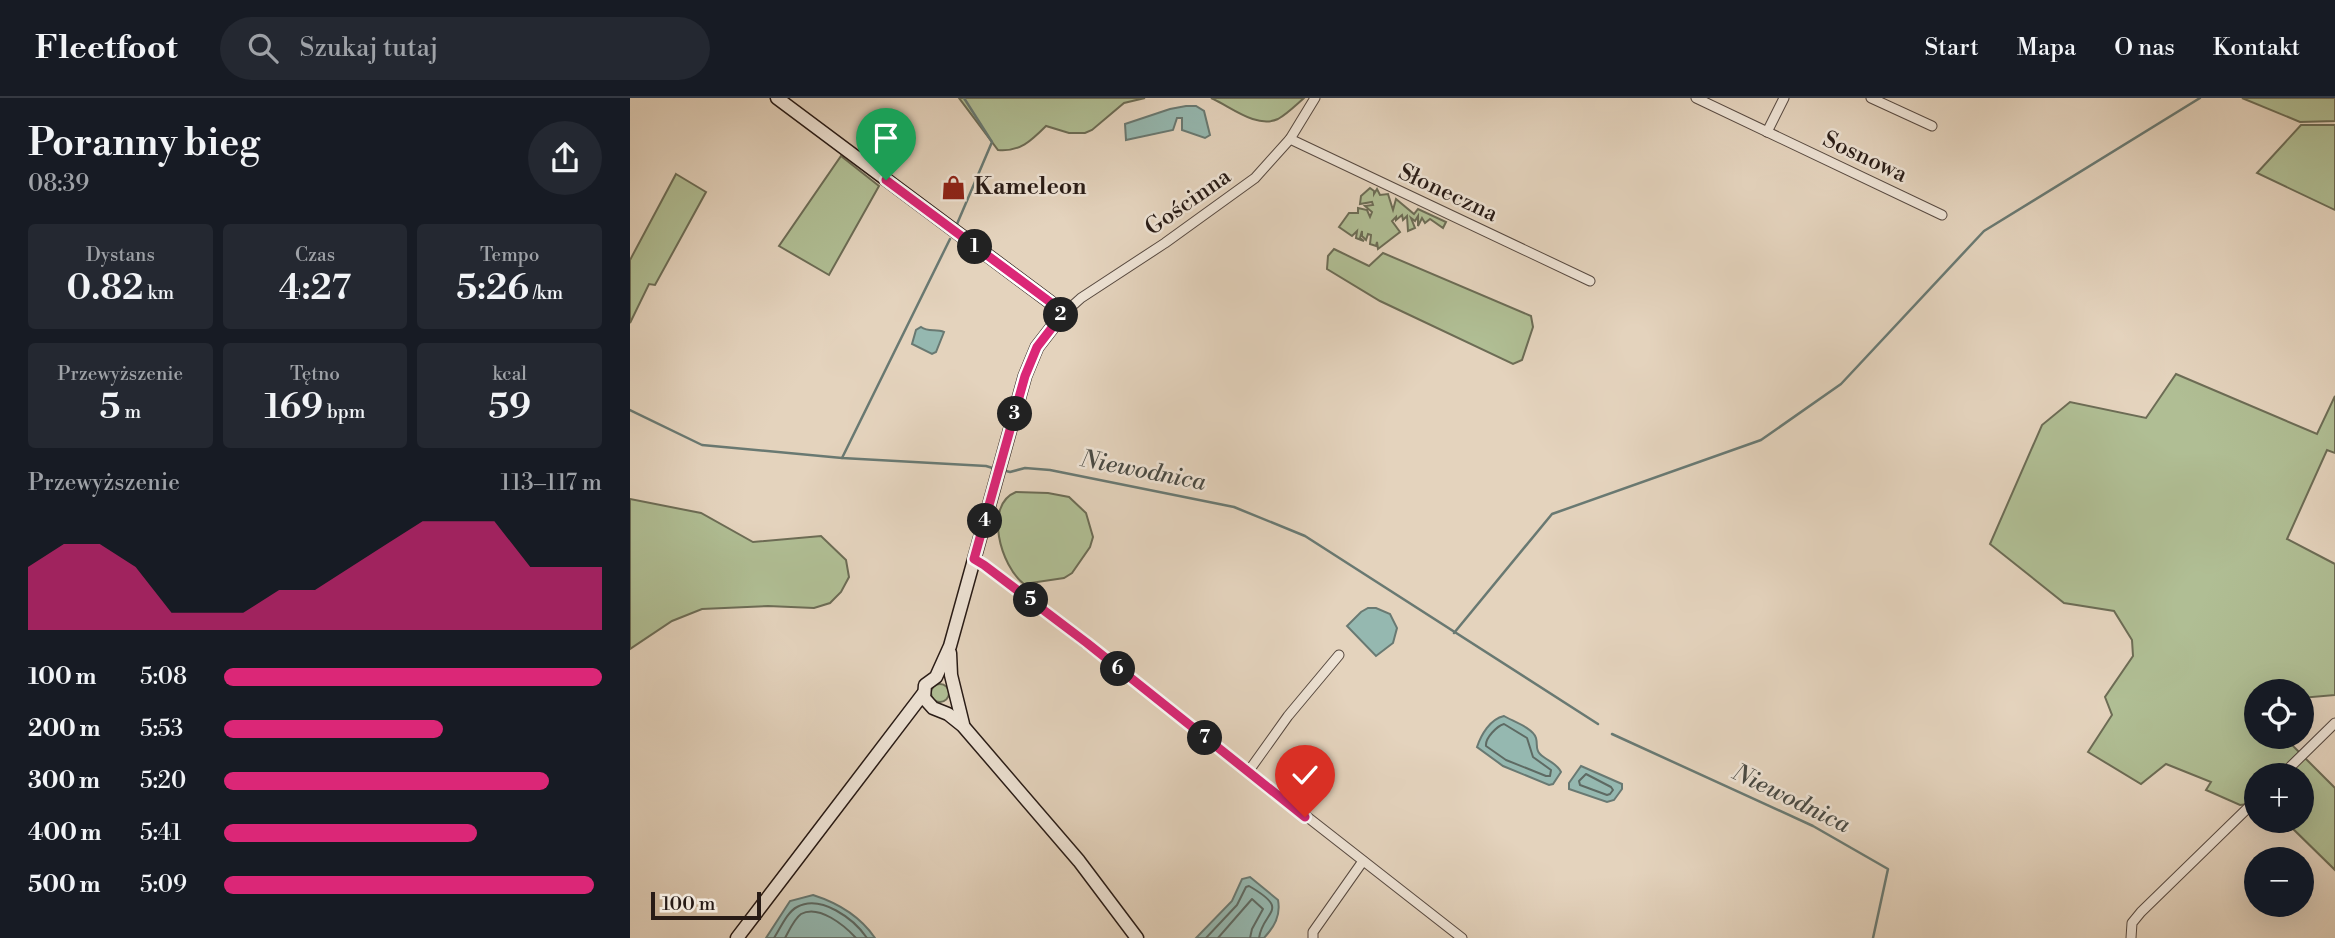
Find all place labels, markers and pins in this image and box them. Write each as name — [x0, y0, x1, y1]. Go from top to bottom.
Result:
pin — [856, 108, 916, 180]
shop icon: Kameleon — [940, 173, 968, 201]
place label: Kameleon — [974, 173, 1086, 201]
pin: 1 — [958, 230, 992, 264]
pin: 2 — [1044, 298, 1078, 332]
pin: 3 — [998, 396, 1032, 432]
pin: 4 — [968, 504, 1002, 538]
pin: 5 — [1014, 582, 1048, 618]
pin: 6 — [1100, 652, 1135, 686]
pin: 7 — [1188, 720, 1222, 756]
pin — [1275, 745, 1335, 817]

